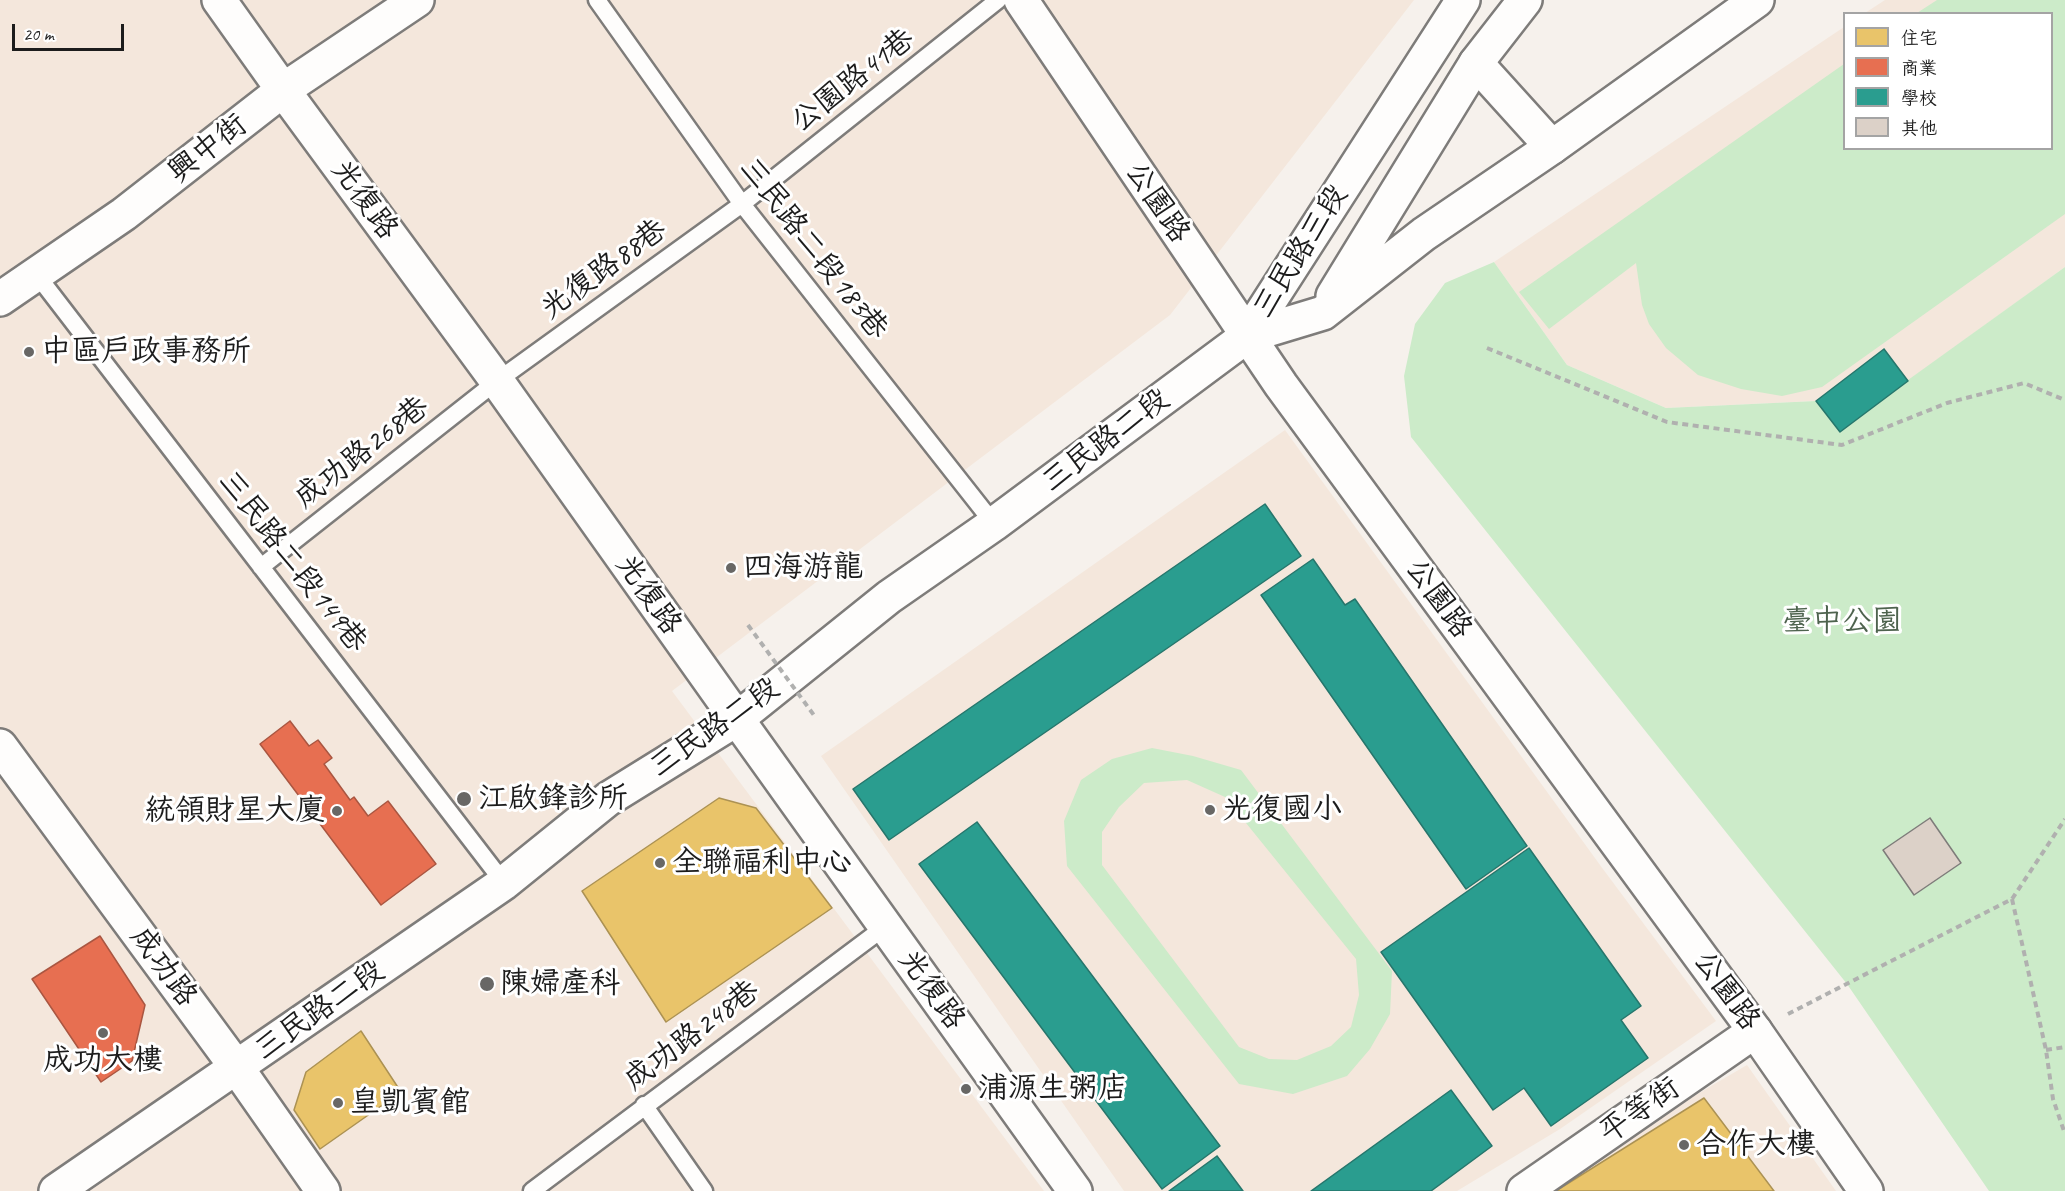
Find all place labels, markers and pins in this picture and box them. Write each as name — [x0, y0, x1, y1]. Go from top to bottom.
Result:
place label: 中區戶政事務所 — [41, 334, 251, 370]
marker: 中區戶政事務所 — [22, 345, 36, 359]
place label: 四海游龍 — [743, 550, 863, 586]
marker: 四海游龍 — [724, 561, 738, 575]
place label: 江啟鋒診所 — [478, 781, 628, 817]
marker: 江啟鋒診所 — [455, 790, 473, 808]
place label: 光復國小 — [1222, 792, 1342, 828]
place label: 統領財星大廈 — [145, 793, 325, 829]
marker: 光復國小 — [1203, 803, 1217, 817]
marker: 統領財星大廈 — [330, 804, 344, 818]
place label: 全聯福利中心 — [672, 845, 852, 881]
marker: 全聯福利中心 — [653, 856, 667, 870]
place label: 陳婦產科 — [500, 966, 620, 1002]
marker: 陳婦產科 — [478, 975, 496, 993]
marker: 成功大樓 — [96, 1026, 110, 1040]
place label: 成功大樓 — [43, 1043, 163, 1079]
place label: 浦源生粥店 — [978, 1071, 1128, 1107]
marker: 浦源生粥店 — [959, 1082, 973, 1096]
place label: 皇凱賓館 — [350, 1085, 470, 1121]
marker: 皇凱賓館 — [331, 1096, 345, 1110]
place label: 合作大樓 — [1696, 1127, 1816, 1163]
marker: 合作大樓 — [1677, 1138, 1691, 1152]

